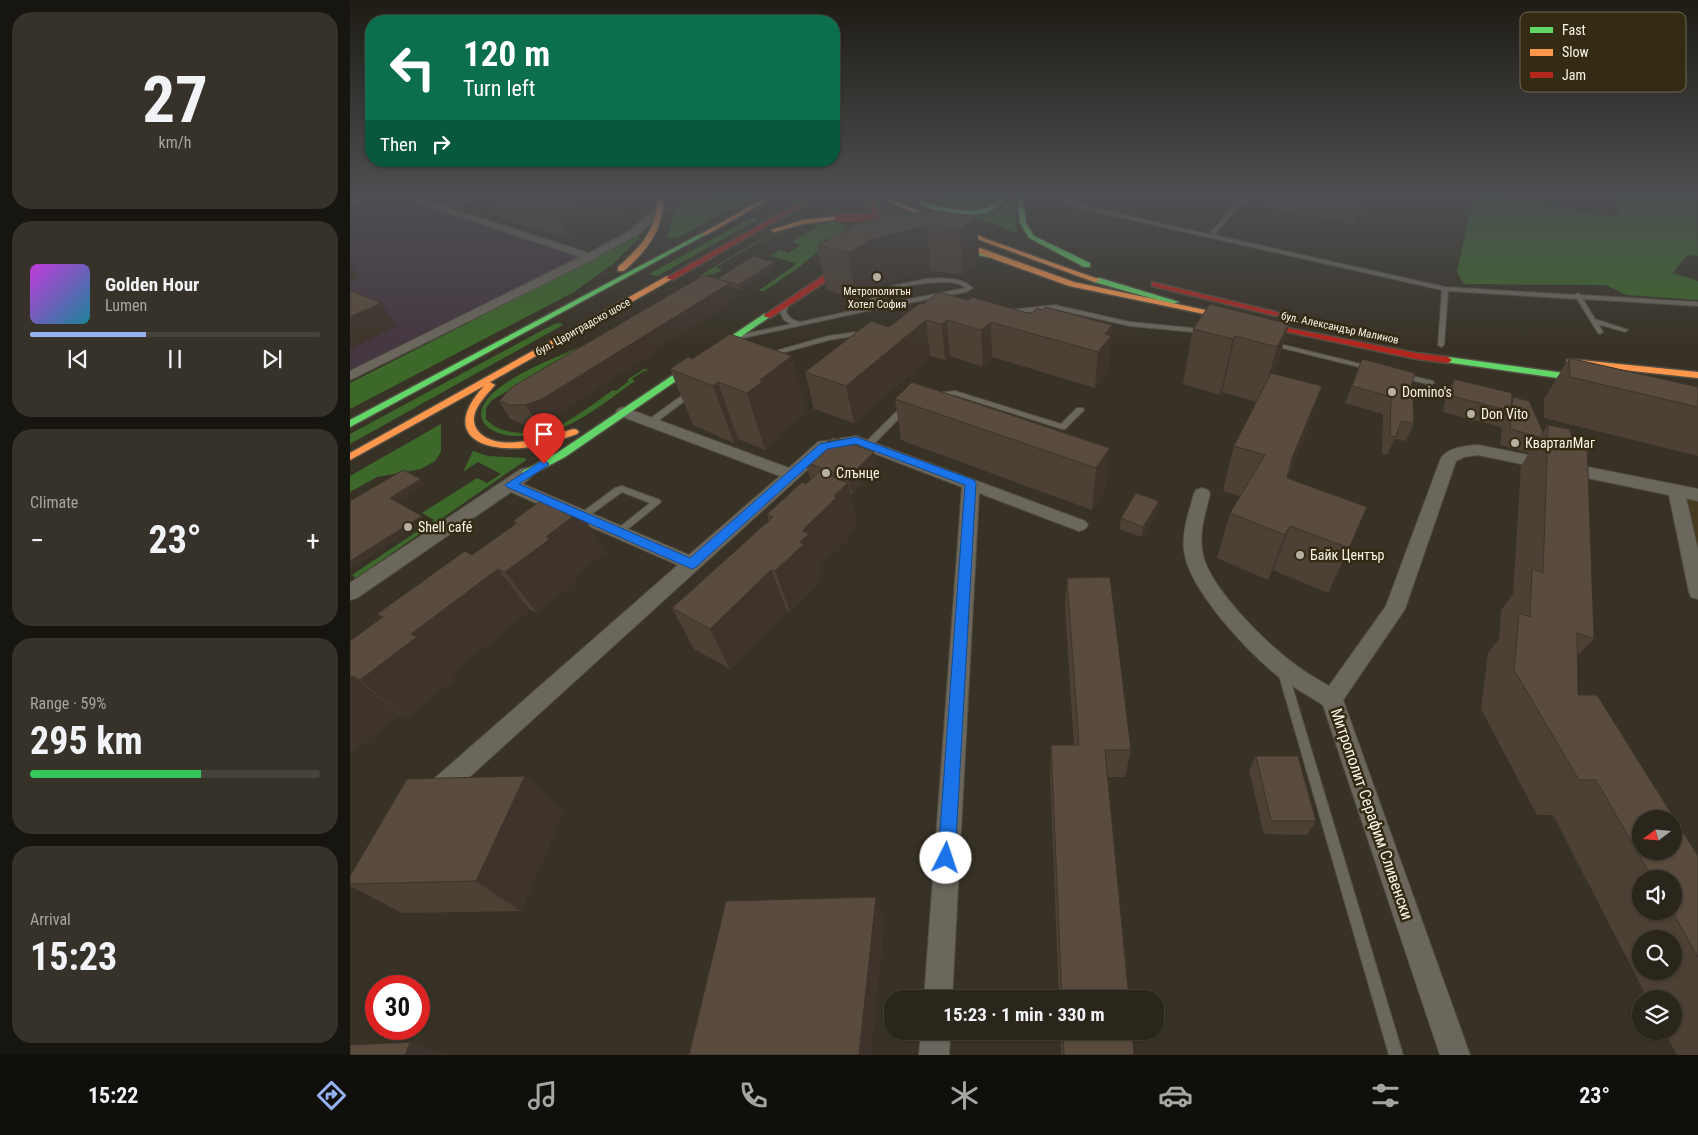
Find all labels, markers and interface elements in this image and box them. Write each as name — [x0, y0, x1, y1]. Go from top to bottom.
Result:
legend — [1520, 12, 1686, 92]
text: Fast — [1562, 22, 1586, 38]
text: 120 m — [463, 34, 550, 75]
icon: left — [380, 35, 445, 100]
text: Slow — [1562, 44, 1589, 60]
text: 27 — [142, 62, 208, 138]
text: Jam — [1562, 67, 1586, 83]
text: Turn left — [463, 76, 535, 101]
icon: right — [427, 130, 455, 158]
text: km/h — [159, 133, 191, 152]
text: Then — [380, 133, 417, 156]
marker: Метрополитън Хотел София — [871, 271, 883, 283]
text: Golden Hour — [105, 273, 199, 296]
place label: Метрополитън Хотел София — [843, 285, 911, 311]
street label: бул. Цариградско шосе — [533, 295, 633, 359]
text: Lumen — [105, 296, 147, 315]
street label: бул. Александър Малинов — [1280, 309, 1400, 347]
icon: previous — [64, 345, 92, 373]
icon: pause — [161, 345, 189, 373]
icon: next — [258, 345, 286, 373]
place label: Domino's — [1402, 384, 1452, 400]
marker: Domino's — [1386, 386, 1398, 398]
place label: Don Vito — [1481, 406, 1528, 422]
marker: Don Vito — [1465, 408, 1477, 420]
pin — [523, 413, 565, 464]
icon: arrive — [530, 420, 558, 448]
place label: КварталМаг — [1525, 435, 1595, 451]
marker: КварталМаг — [1509, 437, 1521, 449]
place label: Слънце — [836, 465, 880, 481]
marker: Слънце — [820, 467, 832, 479]
text: Climate — [30, 493, 78, 512]
text: 23° — [148, 518, 202, 562]
place label: Shell café — [418, 519, 473, 535]
marker: Shell café — [402, 521, 414, 533]
text: − — [30, 524, 44, 557]
text: + — [306, 524, 320, 557]
place label: Байк Център — [1310, 547, 1385, 563]
marker: Байк Център — [1294, 549, 1306, 561]
text: Range · 59% — [30, 694, 106, 713]
street label: Митрополит Серафим Сливенски — [1327, 706, 1417, 922]
text: 295 km — [30, 719, 143, 763]
north arrow — [1632, 810, 1682, 860]
map controls — [1632, 810, 1682, 1040]
position arrow — [919, 831, 971, 883]
button: sound — [1632, 870, 1682, 920]
text: Arrival — [30, 910, 71, 929]
button: search — [1632, 930, 1682, 980]
text: 15:23 — [30, 935, 117, 979]
speed limit sign: 30 — [365, 975, 430, 1040]
button: layers — [1632, 990, 1682, 1040]
text: 15:23 · 1 min · 330 m — [943, 1003, 1105, 1026]
icon: directions — [314, 1078, 349, 1113]
icon: music — [525, 1078, 560, 1113]
icon: phone — [736, 1078, 771, 1113]
icon: climate — [947, 1078, 982, 1113]
icon: car — [1158, 1078, 1193, 1113]
icon: filters — [1368, 1078, 1403, 1113]
text: 15:22 — [88, 1083, 138, 1108]
text: 23° — [1579, 1083, 1610, 1108]

